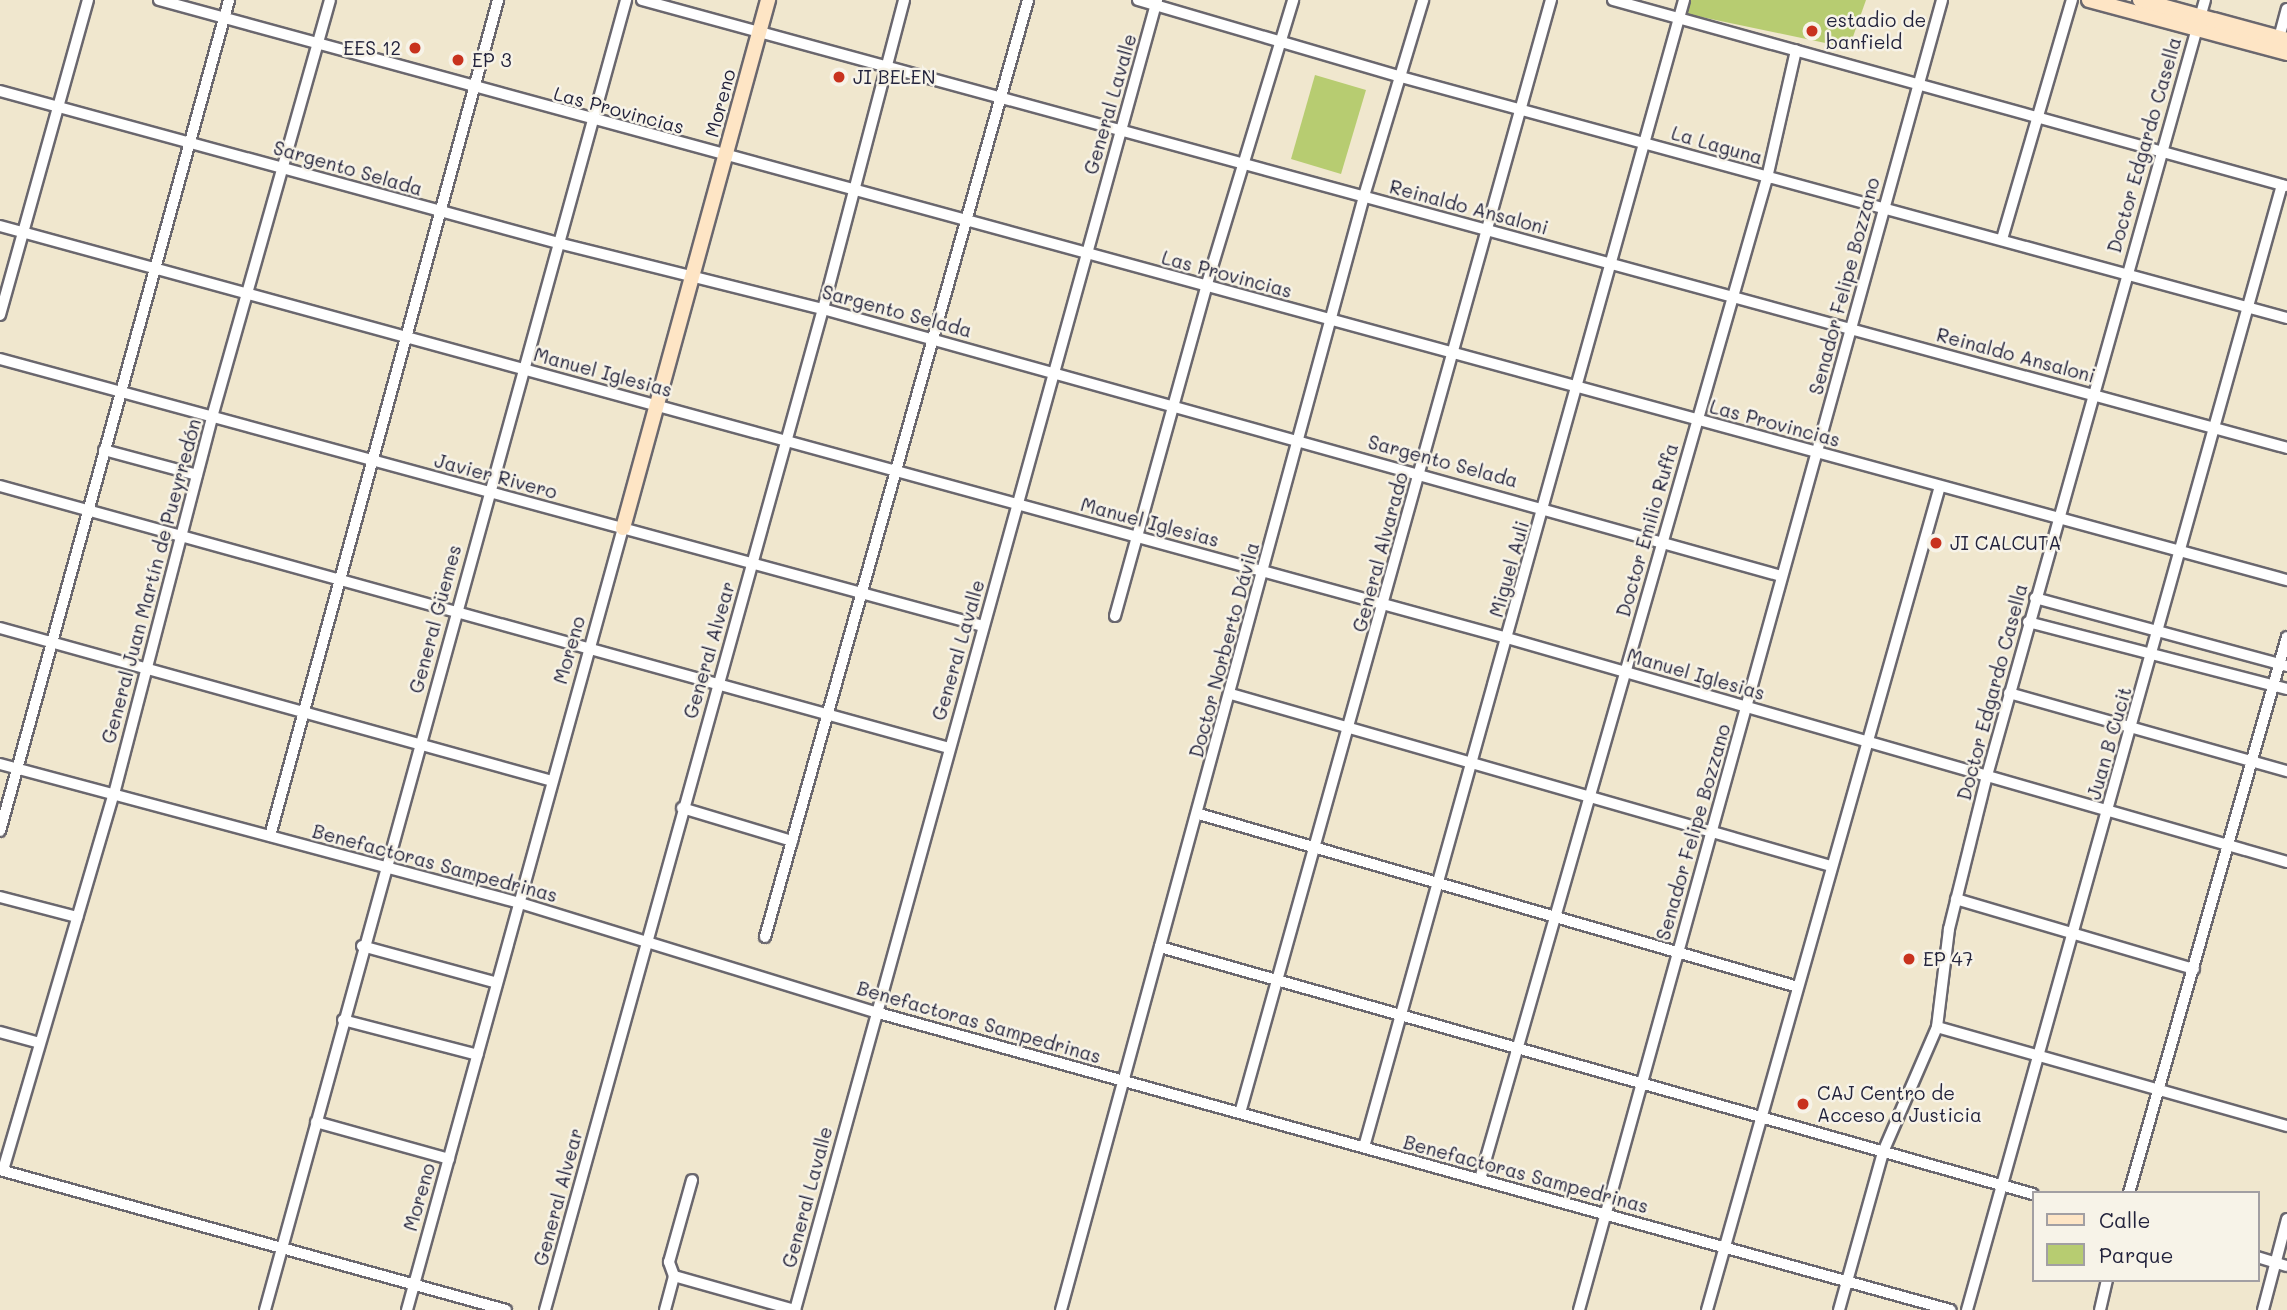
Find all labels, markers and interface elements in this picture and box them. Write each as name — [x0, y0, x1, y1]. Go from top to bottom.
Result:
place label: estadio de banfield — [1826, 9, 1926, 53]
marker: estadio de banfield — [1804, 23, 1820, 39]
street label: General Lavalle — [1079, 31, 1141, 177]
street label: Doctor Edgardo Casella — [2102, 35, 2186, 255]
place label: EES 12 — [343, 37, 401, 59]
marker: EES 12 — [407, 40, 423, 56]
place label: EP 3 — [472, 49, 512, 71]
marker: EP 3 — [450, 52, 466, 68]
street label: Moreno — [700, 66, 740, 140]
place label: JI BELEN — [853, 66, 935, 88]
marker: JI BELEN — [831, 69, 847, 85]
street label: Las Provincias — [551, 82, 687, 138]
street label: La Laguna — [1669, 121, 1765, 169]
street label: Sargento Selada — [271, 136, 425, 200]
street label: Reinaldo Ansaloni — [1387, 175, 1551, 239]
street label: Senador Felipe Bozzano — [1804, 175, 1884, 397]
street label: Las Provincias — [1159, 246, 1295, 302]
street label: Sargento Selada — [820, 280, 974, 342]
street label: Reinaldo Ansaloni — [1934, 323, 2098, 387]
street label: Manuel Iglesias — [531, 343, 675, 401]
street label: Las Provincias — [1707, 395, 1843, 451]
street label: General Juan Martín de Pueyrredón — [97, 416, 205, 746]
street label: Sargento Selada — [1366, 430, 1520, 492]
street label: Doctor Emilio Ruffa — [1611, 440, 1683, 620]
street label: Javier Rivero — [432, 449, 560, 503]
street label: General Alvarado — [1348, 469, 1412, 635]
street label: Manuel Iglesias — [1078, 493, 1222, 551]
street label: Miguel Auli — [1484, 518, 1534, 620]
place label: JI CALCUTA — [1950, 532, 2062, 554]
marker: JI CALCUTA — [1928, 535, 1944, 551]
street label: Doctor Norberto Dávila — [1184, 540, 1264, 760]
street label: General Güemes — [404, 542, 466, 696]
street label: General Lavalle — [927, 577, 989, 723]
street label: General Alvear — [679, 579, 739, 721]
street label: Doctor Edgardo Casella — [1952, 581, 2032, 803]
street label: Moreno — [548, 613, 590, 687]
street label: Manuel Iglesias — [1624, 643, 1768, 705]
street label: Juan B Cucit — [2082, 684, 2136, 802]
street label: Senador Felipe Bozzano — [1651, 721, 1735, 943]
street label: Benefactoras Sampedrinas — [310, 819, 560, 907]
place label: EP 47 — [1923, 948, 1973, 970]
marker: EP 47 — [1901, 951, 1917, 967]
street label: Benefactoras Sampedrinas — [854, 976, 1104, 1068]
place label: CAJ Centro de Acceso a Justicia — [1817, 1082, 1982, 1126]
marker: CAJ Centro de Acceso a Justicia — [1795, 1096, 1811, 1112]
street label: General Lavalle — [777, 1124, 837, 1270]
street label: General Alvear — [529, 1126, 587, 1268]
street label: Benefactoras Sampedrinas — [1401, 1130, 1651, 1218]
street label: Moreno — [398, 1160, 440, 1234]
legend — [2032, 1191, 2259, 1282]
text: Calle — [2099, 1206, 2151, 1233]
text: Parque — [2099, 1241, 2173, 1268]

